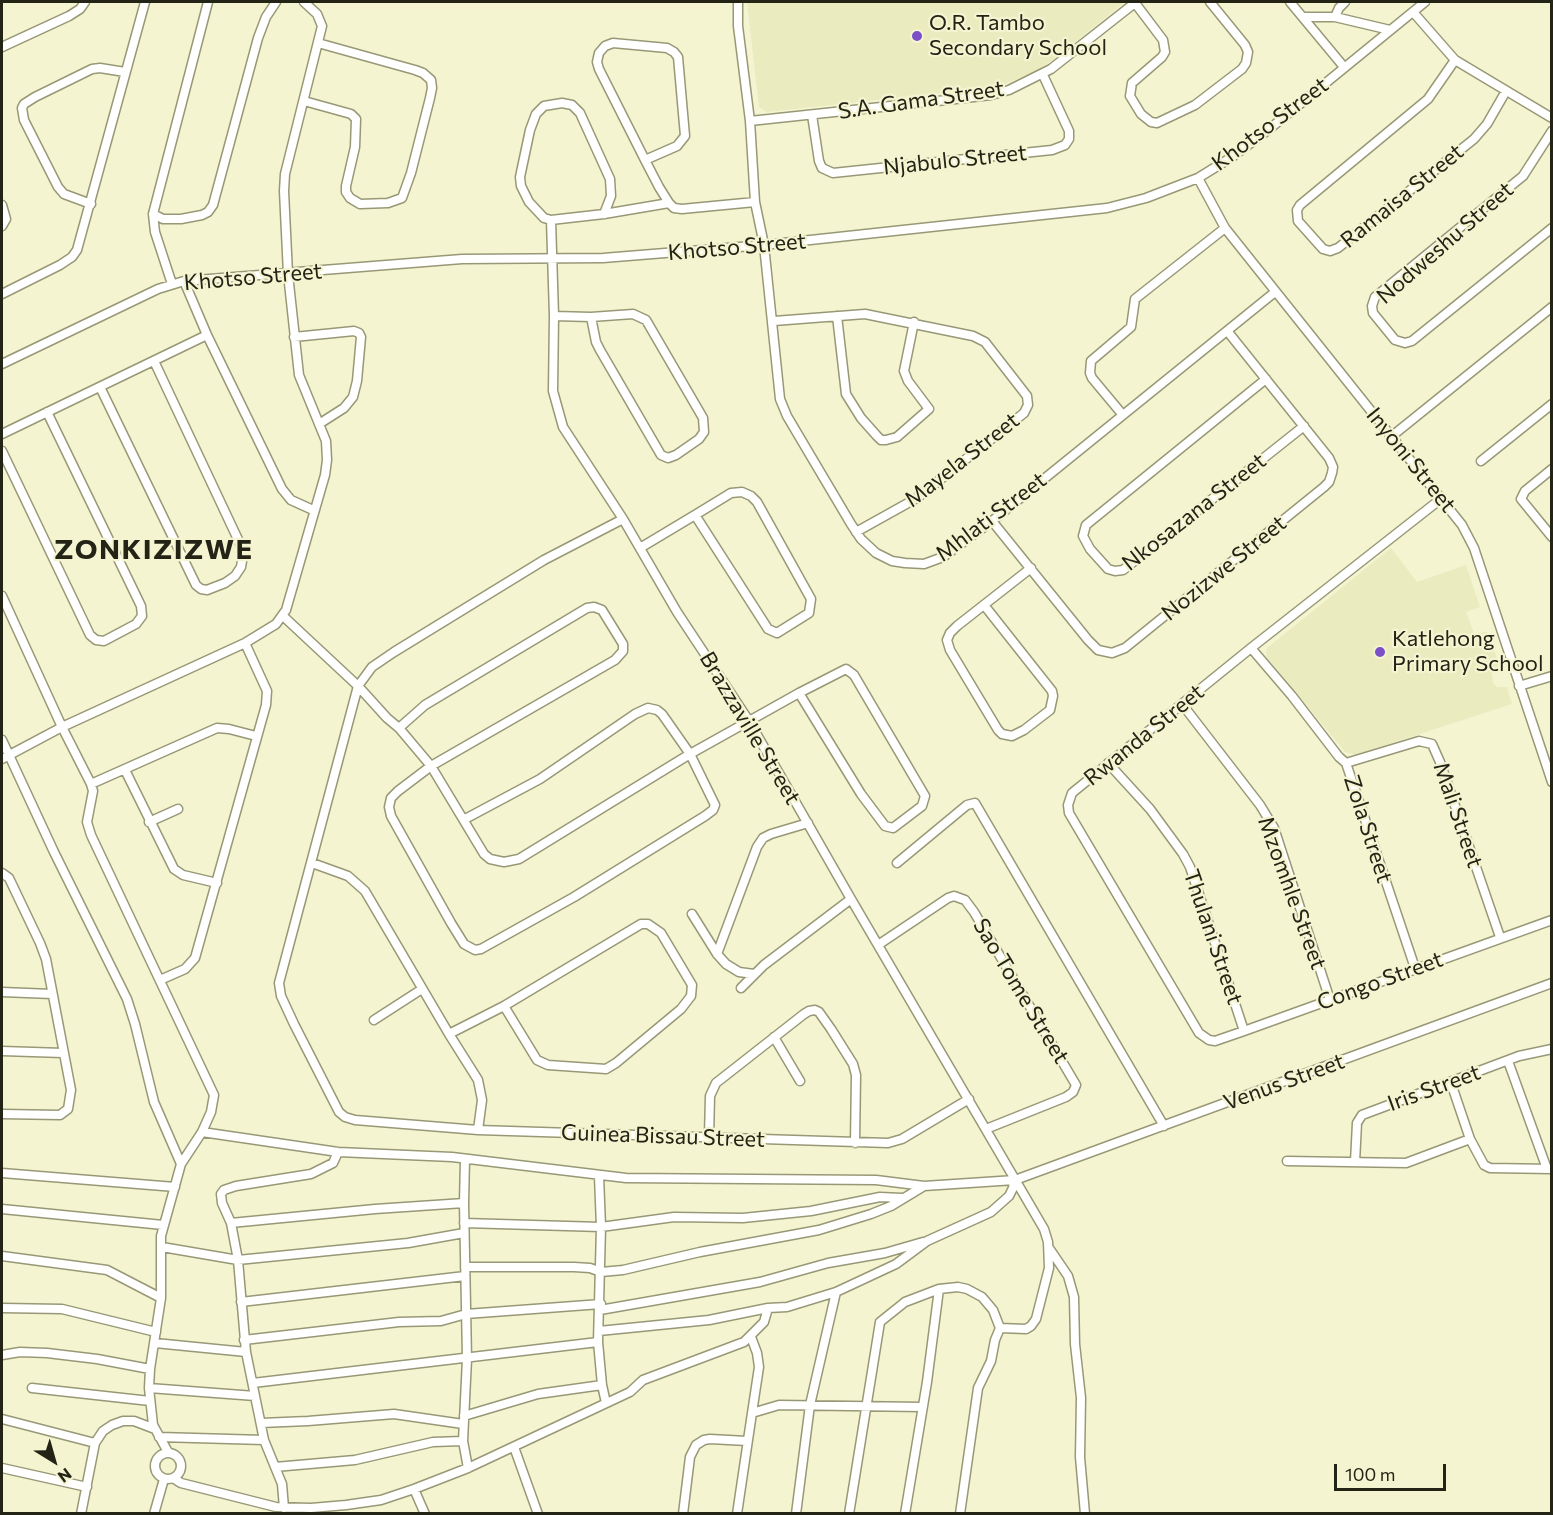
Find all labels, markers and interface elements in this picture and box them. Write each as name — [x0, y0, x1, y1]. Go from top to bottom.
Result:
place label: O.R. Tambo Secondary School — [929, 10, 1107, 62]
marker: O.R. Tambo Secondary School — [910, 29, 924, 43]
street label: Khotso Street — [1207, 72, 1333, 176]
street label: S.A. Gama Street — [836, 75, 1006, 125]
street label: Ramaisa Street — [1335, 138, 1469, 254]
street label: Njabulo Street — [882, 139, 1028, 181]
street label: Nodweshu Street — [1371, 176, 1519, 310]
street label: Khotso Street — [667, 228, 807, 266]
street label: Khotso Street — [183, 258, 323, 296]
street label: Inyoni Street — [1361, 402, 1461, 518]
street label: Mayela Street — [899, 407, 1025, 513]
street label: Nkosazana Street — [1117, 448, 1271, 576]
street label: Mhlati Street — [930, 467, 1052, 567]
street label: Nozizwe Street — [1156, 510, 1292, 626]
district label: ZONKIZIZWE — [54, 533, 254, 567]
place label: Katlehong Primary School — [1392, 626, 1544, 678]
marker: Katlehong Primary School — [1373, 645, 1387, 659]
street label: Brazzaville Street — [694, 647, 806, 809]
street label: Rwanda Street — [1079, 679, 1209, 791]
street label: Mali Street — [1428, 759, 1488, 871]
street label: Zola Street — [1338, 772, 1398, 886]
street label: Mzomhle Street — [1252, 813, 1332, 973]
street label: Thulani Street — [1178, 866, 1248, 1008]
street label: Sao Tome Street — [967, 914, 1075, 1068]
street label: Congo Street — [1313, 946, 1447, 1016]
street label: Venus Street — [1220, 1048, 1348, 1116]
street label: Iris Street — [1384, 1059, 1484, 1117]
street label: Guinea Bissau Street — [561, 1119, 765, 1153]
north arrow — [24, 1431, 84, 1491]
scale bar — [1337, 1452, 1450, 1490]
text: 100 m — [1345, 1463, 1395, 1485]
text: N — [55, 1465, 76, 1487]

